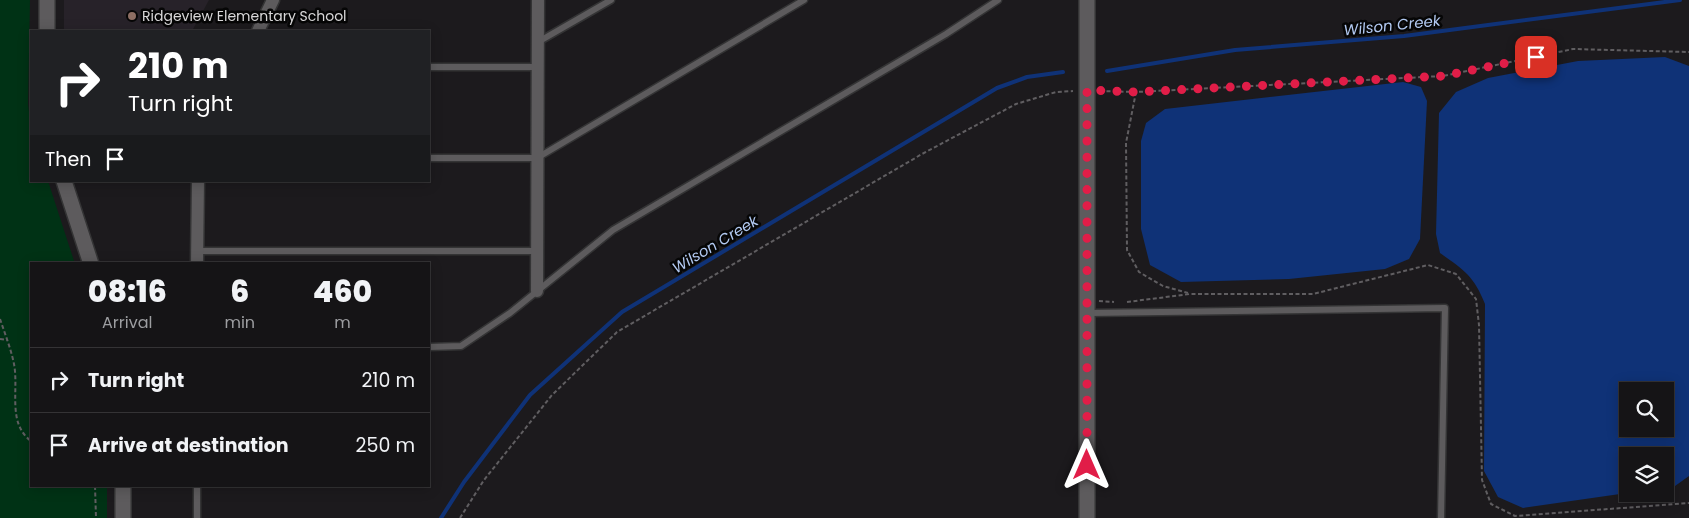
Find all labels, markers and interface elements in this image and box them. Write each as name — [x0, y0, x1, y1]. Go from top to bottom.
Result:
place label: Ridgeview Elementary School — [142, 6, 347, 26]
water label: Wilson Creek — [1343, 9, 1443, 41]
marker: Ridgeview Elementary School — [126, 10, 138, 22]
pin — [1515, 36, 1557, 78]
text: 210 m — [128, 41, 228, 90]
icon: arrive — [1522, 43, 1550, 71]
icon: right — [45, 50, 110, 115]
text: Turn right — [128, 88, 233, 119]
icon: arrive — [101, 145, 129, 173]
text: Then — [45, 146, 91, 173]
water label: Wilson Creek — [668, 209, 763, 278]
text: 08:16 — [88, 270, 167, 313]
text: 6 — [230, 270, 249, 313]
text: 460 — [313, 270, 372, 313]
text: Arrival — [102, 311, 152, 334]
text: min — [224, 311, 255, 334]
text: m — [334, 311, 351, 334]
icon: right — [45, 366, 73, 394]
text: Turn right — [88, 367, 184, 394]
text: 210 m — [361, 367, 415, 394]
map controls — [1619, 382, 1674, 502]
button: search — [1619, 382, 1674, 437]
icon: arrive — [45, 431, 73, 459]
text: Arrive at destination — [88, 432, 289, 459]
text: 250 m — [356, 432, 415, 459]
position arrow — [1060, 438, 1112, 490]
button: layers — [1619, 447, 1674, 502]

